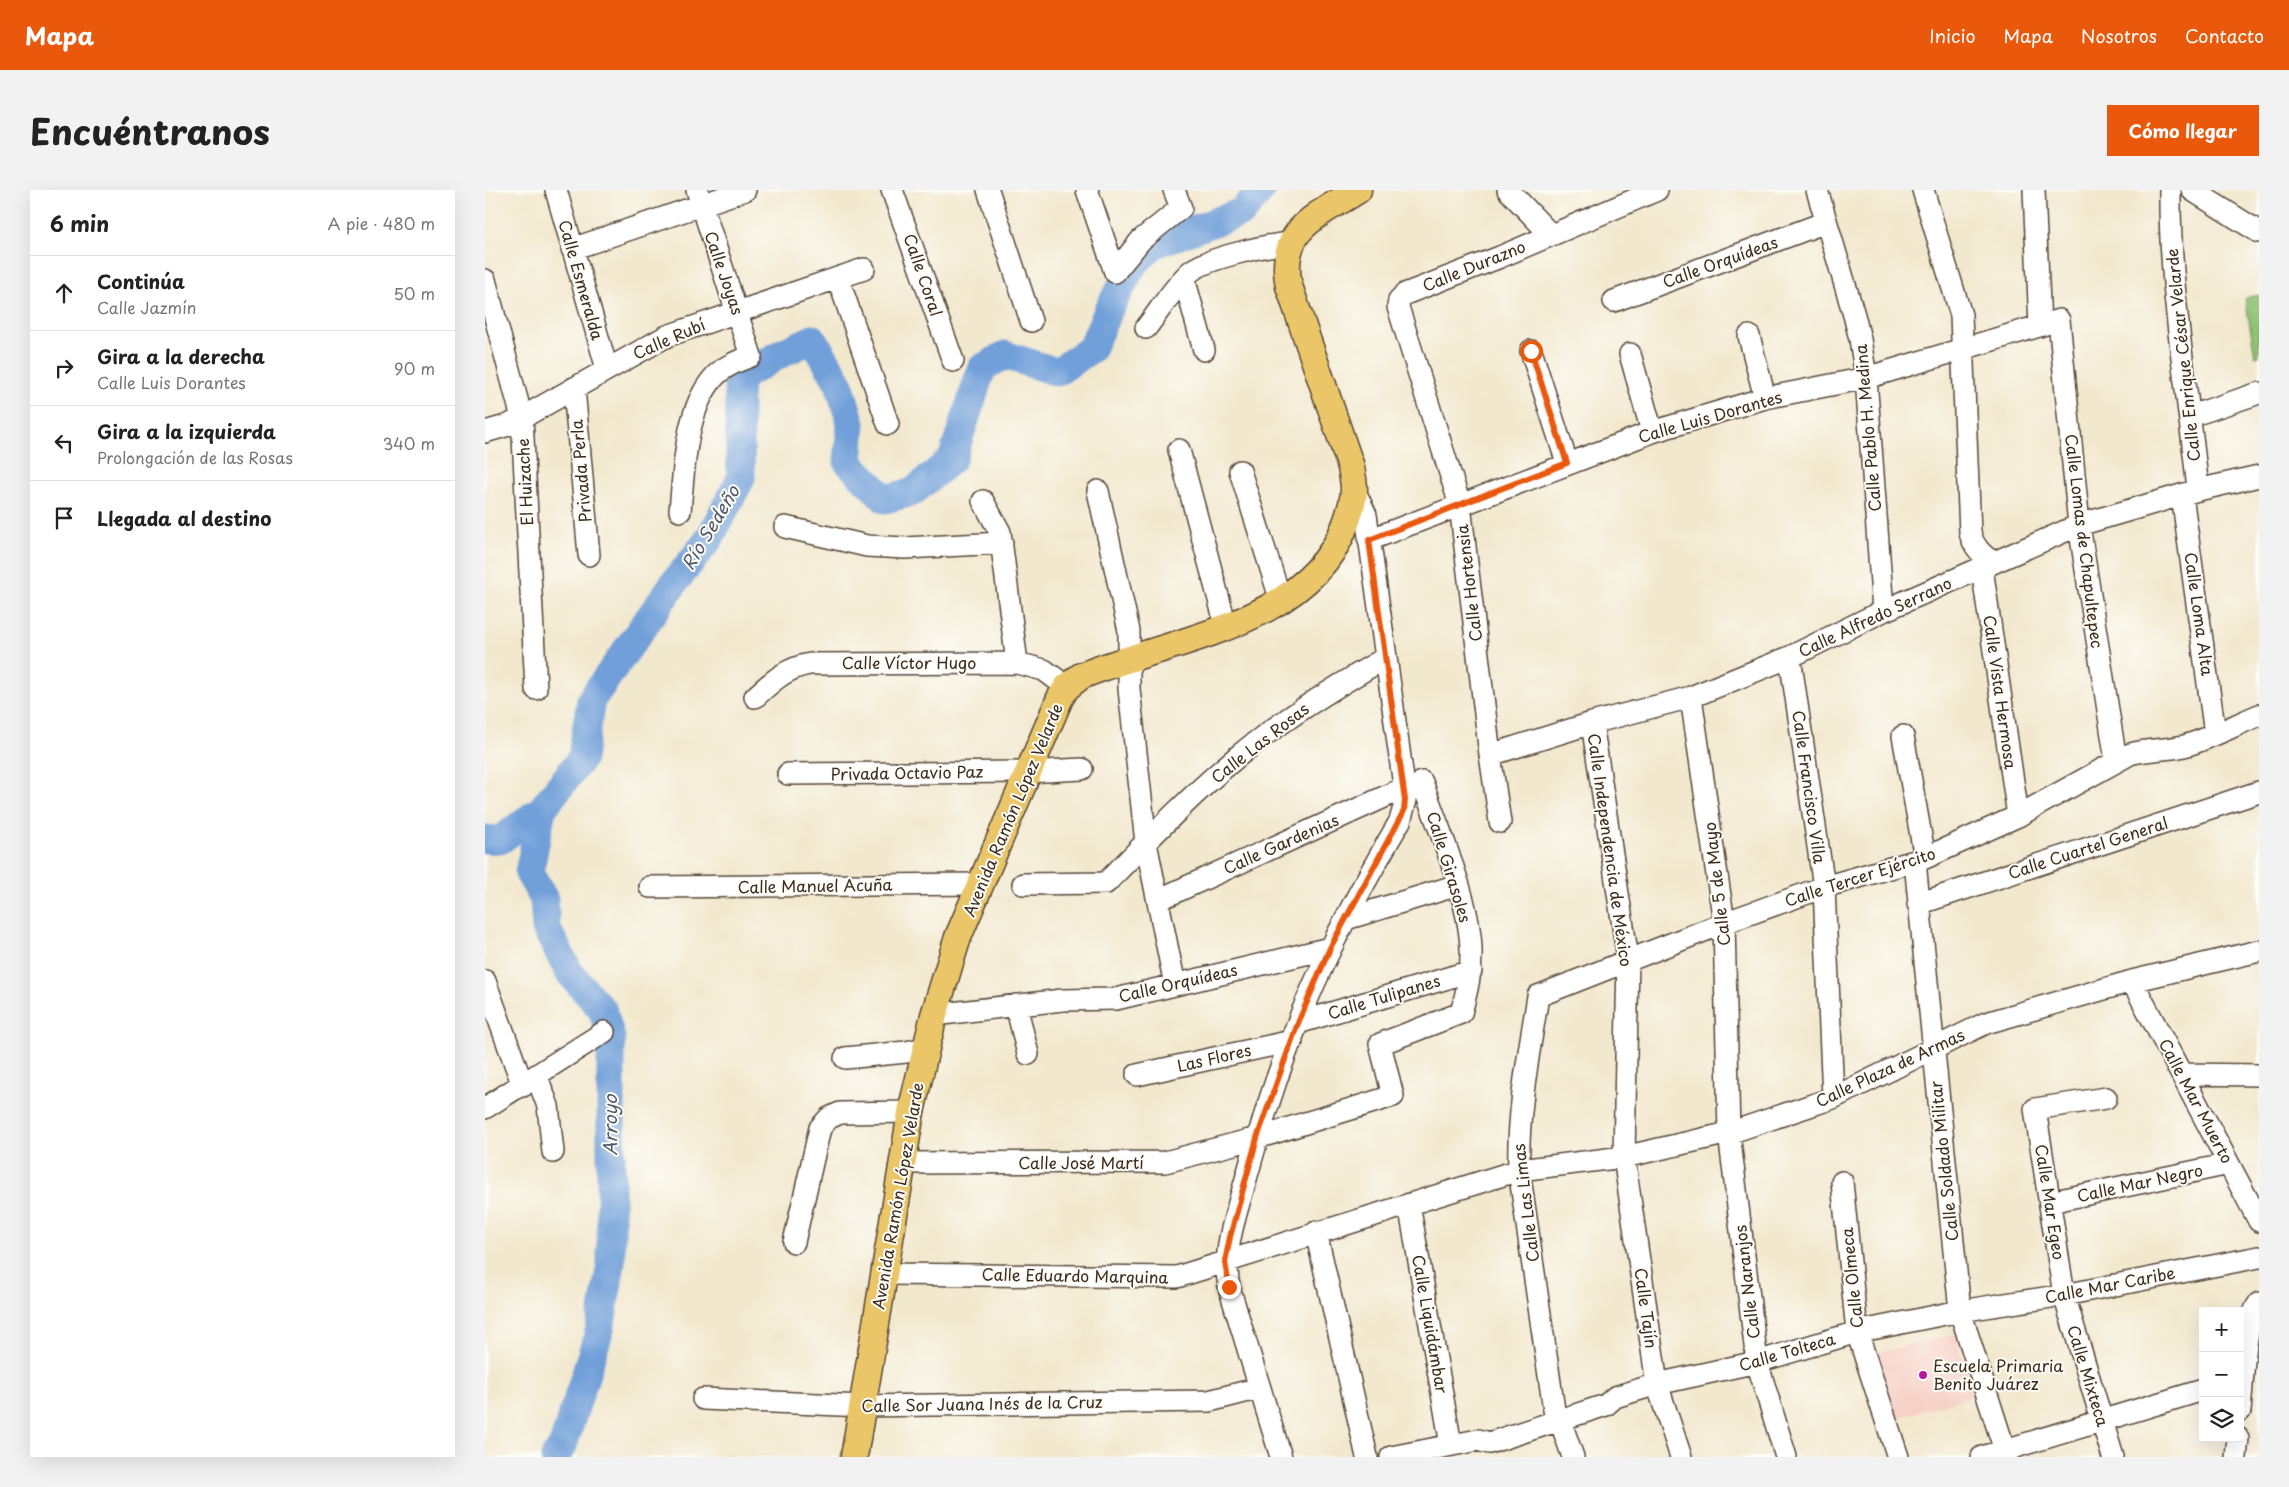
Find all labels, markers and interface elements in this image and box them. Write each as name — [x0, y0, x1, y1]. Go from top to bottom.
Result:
text: Mapa — [25, 17, 94, 53]
text: Inicio — [1929, 22, 1976, 49]
text: Mapa — [2004, 22, 2053, 49]
text: Nosotros — [2081, 22, 2157, 49]
text: Contacto — [2185, 22, 2264, 49]
text: Encuéntranos — [30, 104, 270, 157]
button: Cómo llegar — [2107, 105, 2259, 156]
text: 6 min — [50, 207, 109, 239]
text: A pie · 480 m — [327, 211, 435, 235]
street label: Calle Esmeralda — [553, 217, 611, 343]
street label: Calle Joyas — [699, 228, 750, 318]
street label: Calle Orquídeas — [1659, 229, 1781, 293]
street label: Calle Coral — [899, 230, 949, 319]
street label: Calle Durazno — [1418, 233, 1529, 297]
street label: Calle Enrique César Velarde — [2159, 247, 2205, 463]
text: Continúa — [97, 267, 185, 295]
icon: ahead — [50, 279, 78, 307]
text: 50 m — [394, 281, 435, 305]
text: Calle Jazmín — [97, 295, 196, 319]
street label: Calle Rubí — [629, 311, 709, 365]
route start — [1520, 340, 1543, 363]
text: Gira a la derecha — [97, 342, 265, 370]
street label: Calle Pablo H. Medina — [1848, 343, 1886, 513]
icon: right — [50, 354, 78, 382]
text: 90 m — [394, 356, 435, 380]
text: Calle Luis Dorantes — [97, 370, 246, 394]
street label: Calle Luis Dorantes — [1635, 384, 1785, 448]
text: Gira a la izquierda — [97, 417, 276, 445]
street label: Privada Perla — [564, 419, 596, 523]
icon: left — [50, 429, 78, 457]
text: 340 m — [383, 431, 435, 455]
street label: Calle Lomas de Chapultepec — [2060, 432, 2110, 649]
street label: El Huizache — [510, 438, 538, 526]
text: Prolongación de las Rosas — [97, 445, 293, 469]
water label: Río Sedeño — [674, 479, 746, 575]
icon: arrive — [50, 504, 78, 532]
text: Llegada al destino — [97, 504, 271, 532]
street label: Calle Hortensia — [1449, 523, 1487, 643]
street label: Calle Loma Alta — [2179, 551, 2221, 677]
street label: Calle Alfredo Serrano — [1794, 570, 1955, 662]
street label: Calle Vista Hermosa — [1978, 613, 2024, 770]
street label: Calle Víctor Hugo — [842, 650, 976, 674]
street label: Calle Las Rosas — [1205, 696, 1314, 788]
street label: Avenida Ramón López Velarde — [956, 699, 1068, 920]
street label: Calle Francisco Villa — [1787, 709, 1833, 865]
street label: Calle Independencia de México — [1583, 732, 1639, 968]
street label: Privada Octavio Paz — [830, 759, 984, 785]
street label: Calle Gardenias — [1219, 807, 1342, 879]
street label: Calle Girasoles — [1422, 808, 1478, 925]
street label: Calle Cuartel General — [2005, 810, 2171, 884]
street label: Calle 5 de Mayo — [1697, 821, 1736, 947]
street label: Calle Tercer Ejército — [1781, 840, 1938, 912]
street label: Calle Manuel Acuña — [737, 872, 893, 898]
street label: Calle Orquídeas — [1116, 957, 1240, 1007]
street label: Calle Tulipanes — [1324, 968, 1443, 1025]
street label: Calle Plaza de Armas — [1811, 1022, 1968, 1112]
street label: Calle Mar Muerto — [2154, 1034, 2240, 1167]
street label: Las Flores — [1174, 1037, 1253, 1077]
street label: Calle Soldado Militar — [1923, 1079, 1963, 1242]
street label: Avenida Ramón López Velarde — [865, 1081, 929, 1311]
water label: Arroyo — [596, 1094, 623, 1156]
street label: Calle Mar Egeo — [2030, 1142, 2072, 1261]
street label: Calle Las Limas — [1506, 1143, 1544, 1264]
street label: Calle José Martí — [1018, 1150, 1144, 1174]
street label: Calle Mar Negro — [2075, 1157, 2205, 1207]
street label: Calle Naranjos — [1727, 1224, 1765, 1340]
street label: Calle Olmeca — [1834, 1227, 1868, 1330]
street label: Calle Liquidámbar — [1407, 1253, 1455, 1396]
street label: Calle Mar Caribe — [2043, 1260, 2177, 1308]
street label: Calle Eduardo Marquina — [982, 1261, 1169, 1289]
street label: Calle Tajín — [1629, 1266, 1665, 1350]
route end — [1218, 1276, 1241, 1299]
map controls — [2199, 1307, 2244, 1442]
button: + — [2199, 1307, 2244, 1352]
street label: Calle Mixteca — [2062, 1322, 2116, 1429]
street label: Calle Tolteca — [1736, 1326, 1838, 1376]
button: − — [2199, 1352, 2244, 1397]
place label: Escuela Primaria Benito Juárez — [1933, 1353, 2063, 1395]
marker: Escuela Primaria Benito Juárez — [1917, 1369, 1929, 1381]
street label: Calle Sor Juana Inés de la Cruz — [861, 1389, 1103, 1417]
button: layers — [2199, 1397, 2244, 1442]

